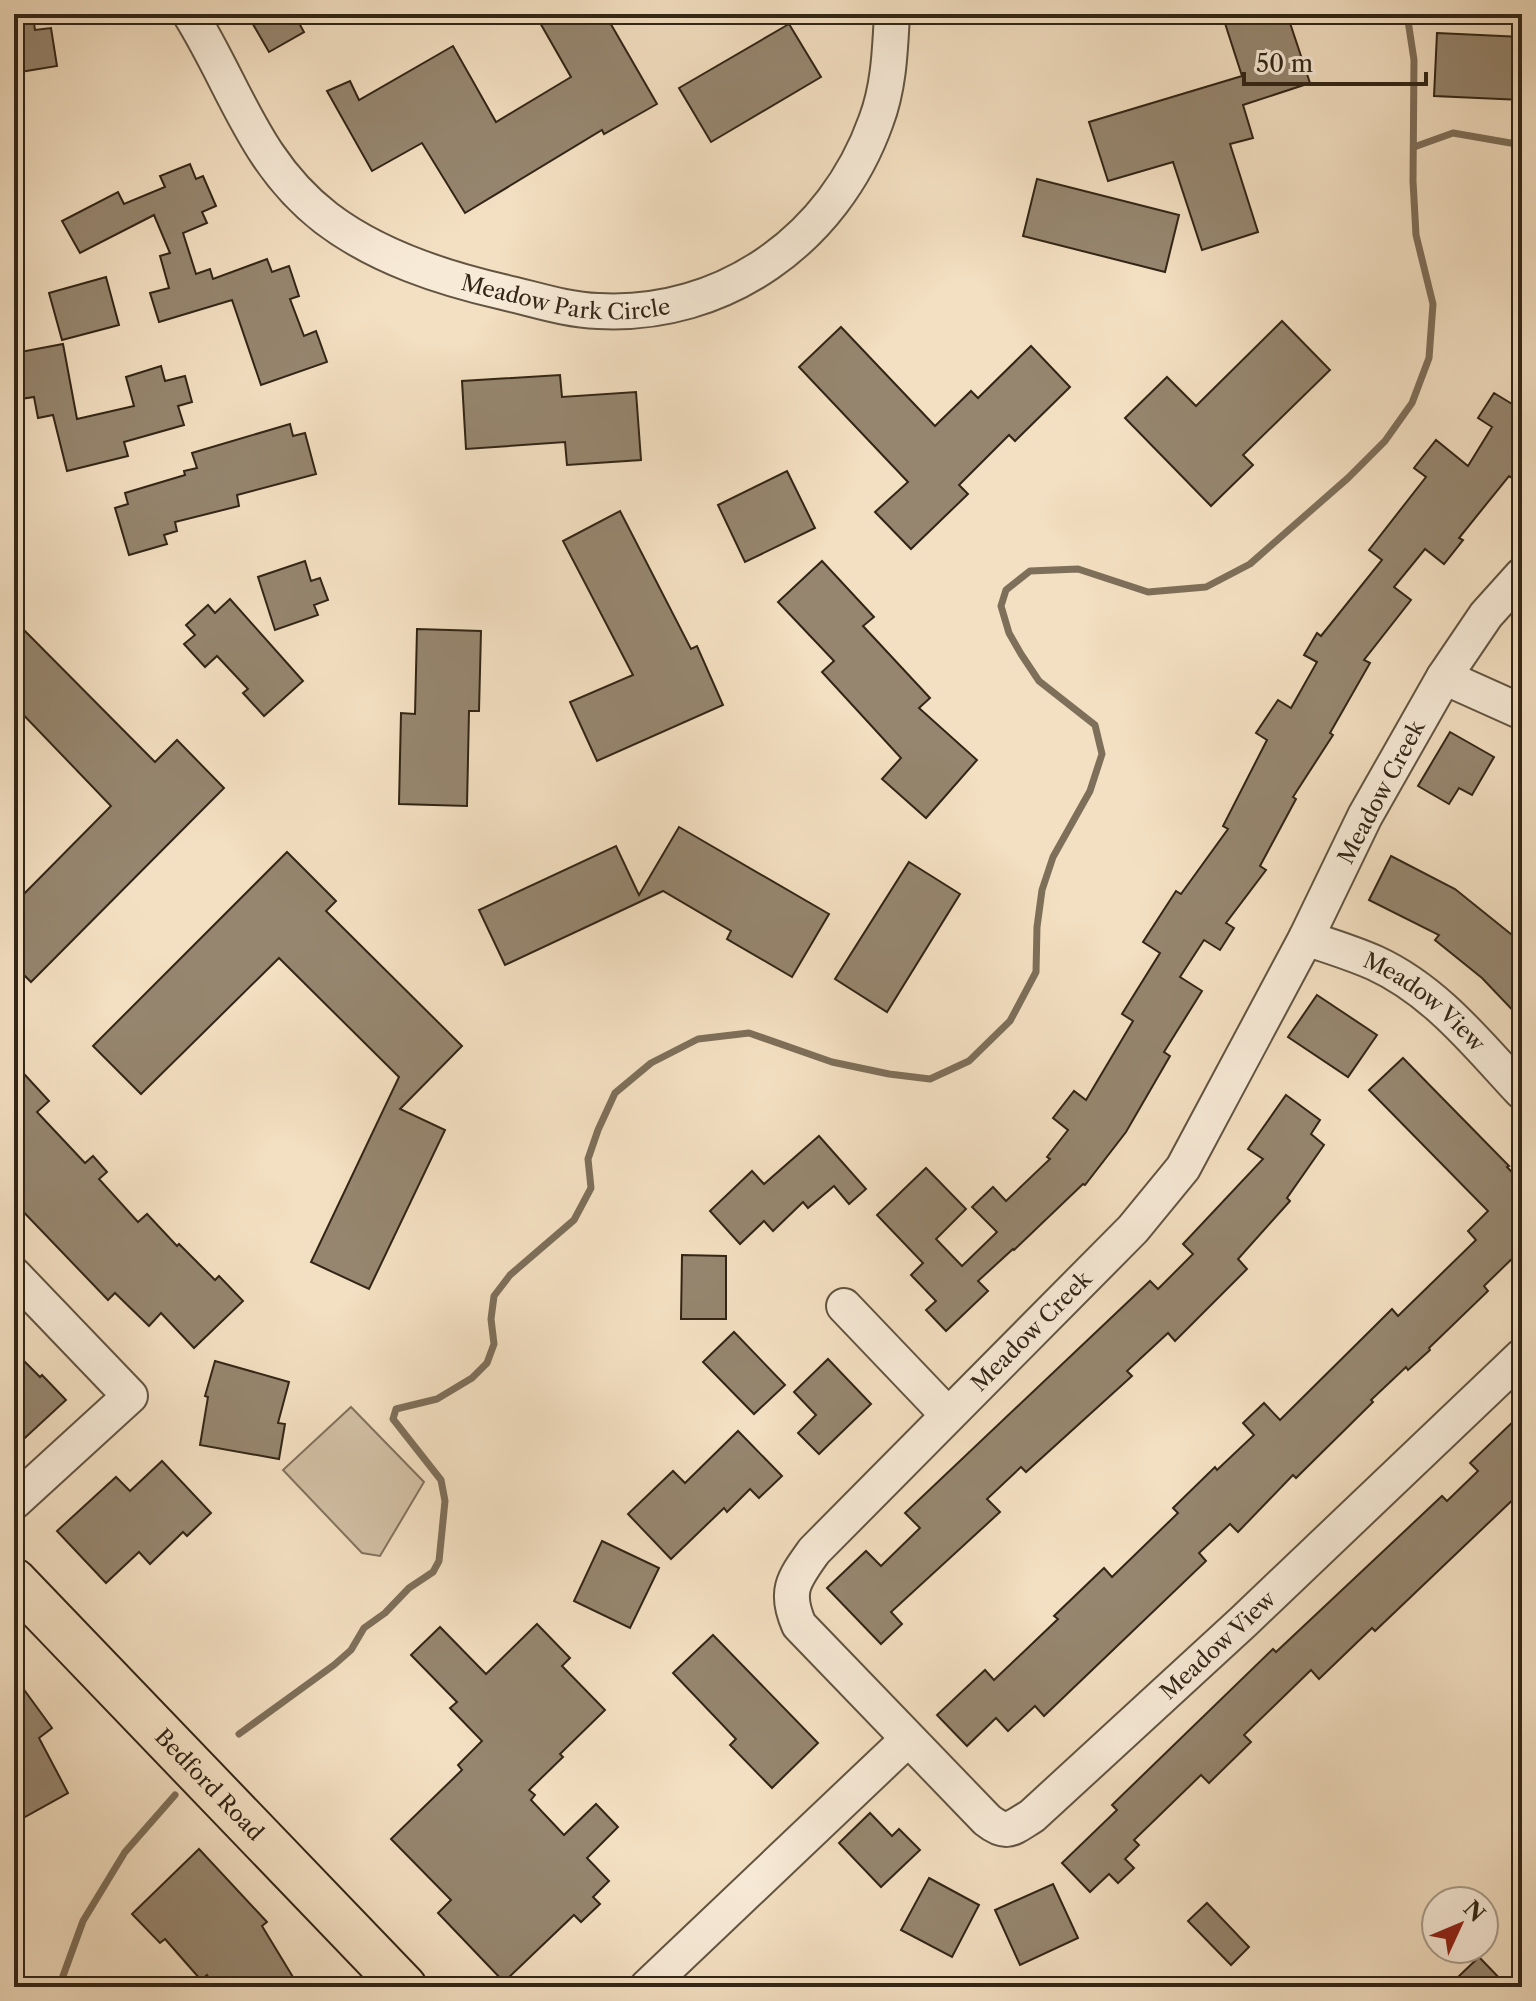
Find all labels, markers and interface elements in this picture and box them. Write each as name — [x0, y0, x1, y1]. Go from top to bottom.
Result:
scale bar — [1244, 36, 1426, 86]
text: 50 m — [1256, 49, 1313, 78]
street label: Meadow Park Circle — [458, 269, 672, 325]
street label: Meadow Creek — [1332, 715, 1431, 869]
street label: Meadow View — [1359, 947, 1491, 1057]
street label: Meadow Creek — [966, 1265, 1098, 1397]
street label: Meadow View — [1155, 1585, 1282, 1705]
street label: Bedford Road — [149, 1723, 269, 1846]
north arrow — [1420, 1885, 1500, 1965]
text: N — [1458, 1895, 1490, 1928]

